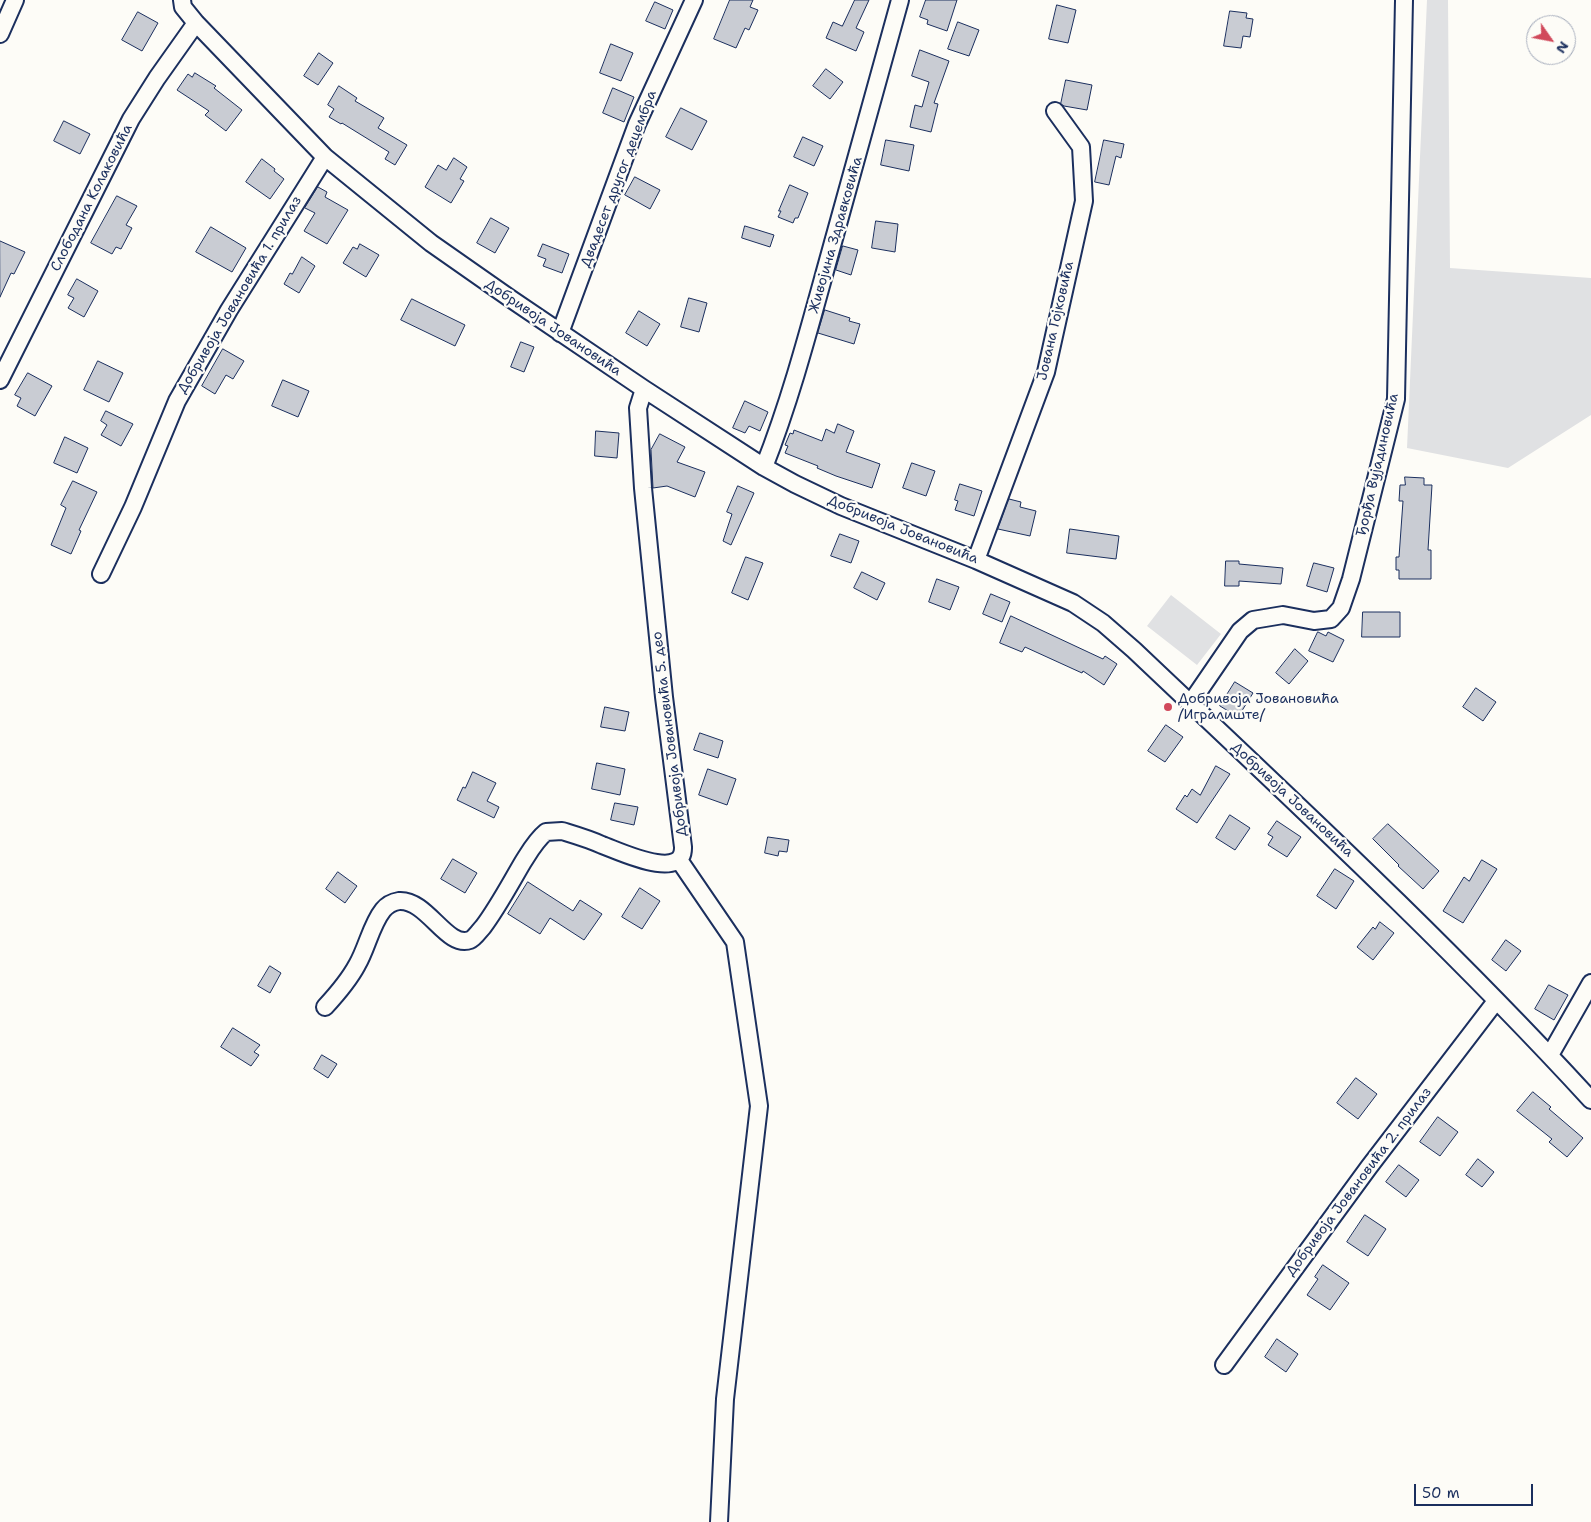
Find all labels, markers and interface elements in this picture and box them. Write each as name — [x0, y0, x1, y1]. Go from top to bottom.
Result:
north arrow — [1526, 15, 1576, 65]
text: N — [1552, 38, 1573, 57]
street label: Двадесет другог децембра — [577, 88, 661, 270]
street label: Слободана Колаковића — [48, 122, 136, 274]
street label: Живојина Здравковића — [806, 155, 866, 315]
street label: Добривоја Јовановића 1. прилаз — [174, 193, 306, 397]
street label: Јована Гојковића — [1034, 260, 1078, 382]
street label: Добривоја Јовановића — [482, 276, 624, 380]
street label: Ђорђа Вујадиновића — [1353, 392, 1403, 538]
street label: Добривоја Јовановића — [825, 492, 981, 568]
street label: Добривоја Јовановића 5. део — [649, 630, 691, 838]
place label: Добривоја Јовановића /Игралиште/ — [1178, 691, 1339, 724]
marker: Добривоја Јовановића /Игралиште/ — [1162, 701, 1174, 713]
street label: Добривоја Јовановића — [1227, 739, 1357, 861]
street label: Добривоја Јовановића 2. прилаз — [1283, 1084, 1435, 1280]
scale bar — [1416, 1474, 1535, 1506]
text: 50 m — [1422, 1483, 1460, 1503]

